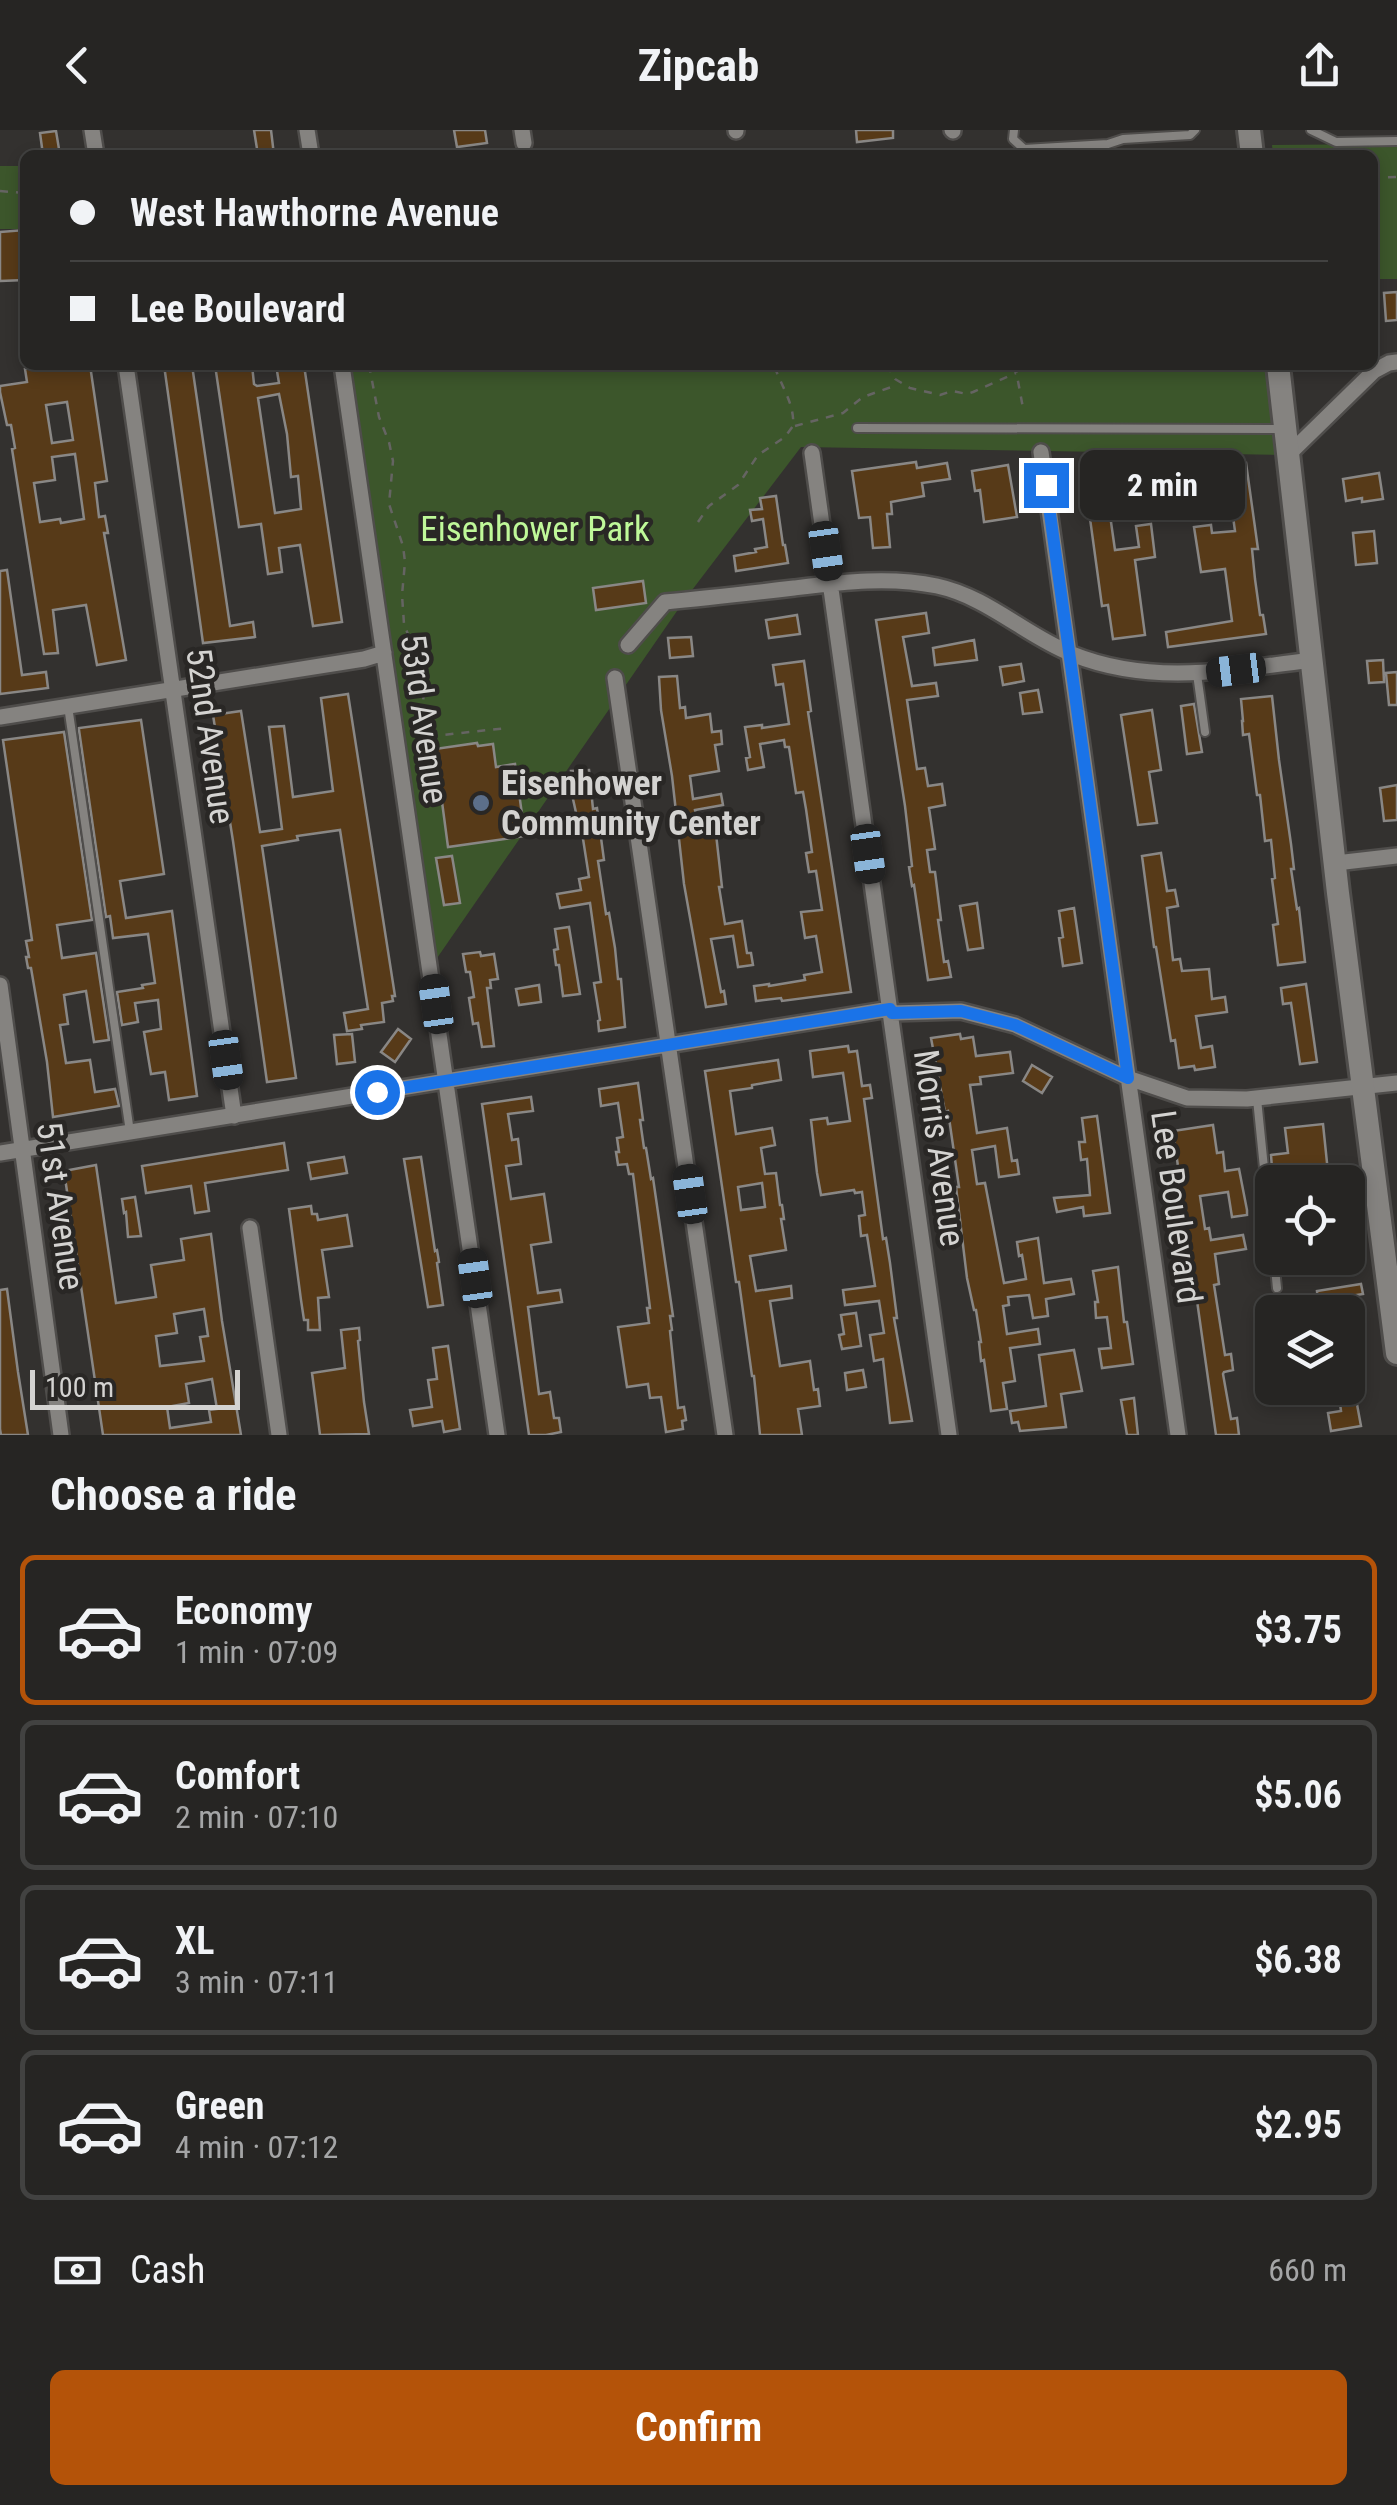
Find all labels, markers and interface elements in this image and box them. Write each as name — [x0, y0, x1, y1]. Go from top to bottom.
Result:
icon: back — [50, 38, 105, 93]
icon: share — [1292, 38, 1347, 93]
text: Zipcab — [638, 39, 759, 92]
text: West Hawthorne Avenue — [130, 191, 499, 235]
text: Lee Boulevard — [130, 287, 345, 331]
callout: 2 min — [1081, 450, 1246, 520]
route end — [1024, 463, 1069, 508]
text: 2 min — [1127, 466, 1198, 504]
park label: Eisenhower Park — [420, 509, 650, 550]
car — [807, 519, 845, 583]
street label: 53rd Avenue — [392, 631, 456, 807]
street label: 52nd Avenue — [177, 645, 243, 827]
car — [1204, 651, 1268, 689]
place label: Eisenhower Community Center — [501, 763, 761, 844]
marker: Eisenhower Community Center — [470, 792, 492, 814]
car — [849, 822, 887, 886]
car — [417, 972, 455, 1036]
car — [207, 1028, 245, 1092]
street label: Morris Avenue — [905, 1047, 973, 1249]
route start — [355, 1070, 400, 1115]
street label: Lee Boulevard — [1142, 1108, 1210, 1306]
street label: 51st Avenue — [28, 1119, 92, 1293]
car — [671, 1162, 709, 1226]
map controls — [1255, 1165, 1365, 1405]
button: locate — [1255, 1165, 1365, 1275]
car — [456, 1246, 494, 1310]
button: layers — [1255, 1295, 1365, 1405]
scale bar — [30, 1365, 240, 1410]
text: 100 m — [45, 1371, 114, 1404]
text: Choose a ride — [50, 1468, 297, 1521]
icon: car — [55, 1585, 145, 1675]
text: Economy — [175, 1589, 312, 1633]
text: $3.75 — [1254, 1608, 1342, 1652]
text: 1 min · 07:09 — [175, 1633, 338, 1671]
icon: car — [55, 1750, 145, 1840]
text: Comfort — [175, 1754, 300, 1798]
text: $5.06 — [1254, 1773, 1342, 1817]
text: 2 min · 07:10 — [175, 1798, 338, 1836]
icon: car — [55, 1915, 145, 2005]
text: XL — [175, 1919, 214, 1963]
text: $6.38 — [1254, 1938, 1342, 1982]
text: 3 min · 07:11 — [175, 1963, 338, 2001]
icon: car — [55, 2080, 145, 2170]
text: Green — [175, 2084, 265, 2128]
text: $2.95 — [1254, 2103, 1342, 2147]
text: 4 min · 07:12 — [175, 2128, 338, 2166]
icon: cash — [50, 2243, 105, 2298]
text: Cash — [130, 2248, 205, 2292]
text: 660 m — [1268, 2251, 1347, 2289]
button: Confirm — [50, 2370, 1347, 2485]

